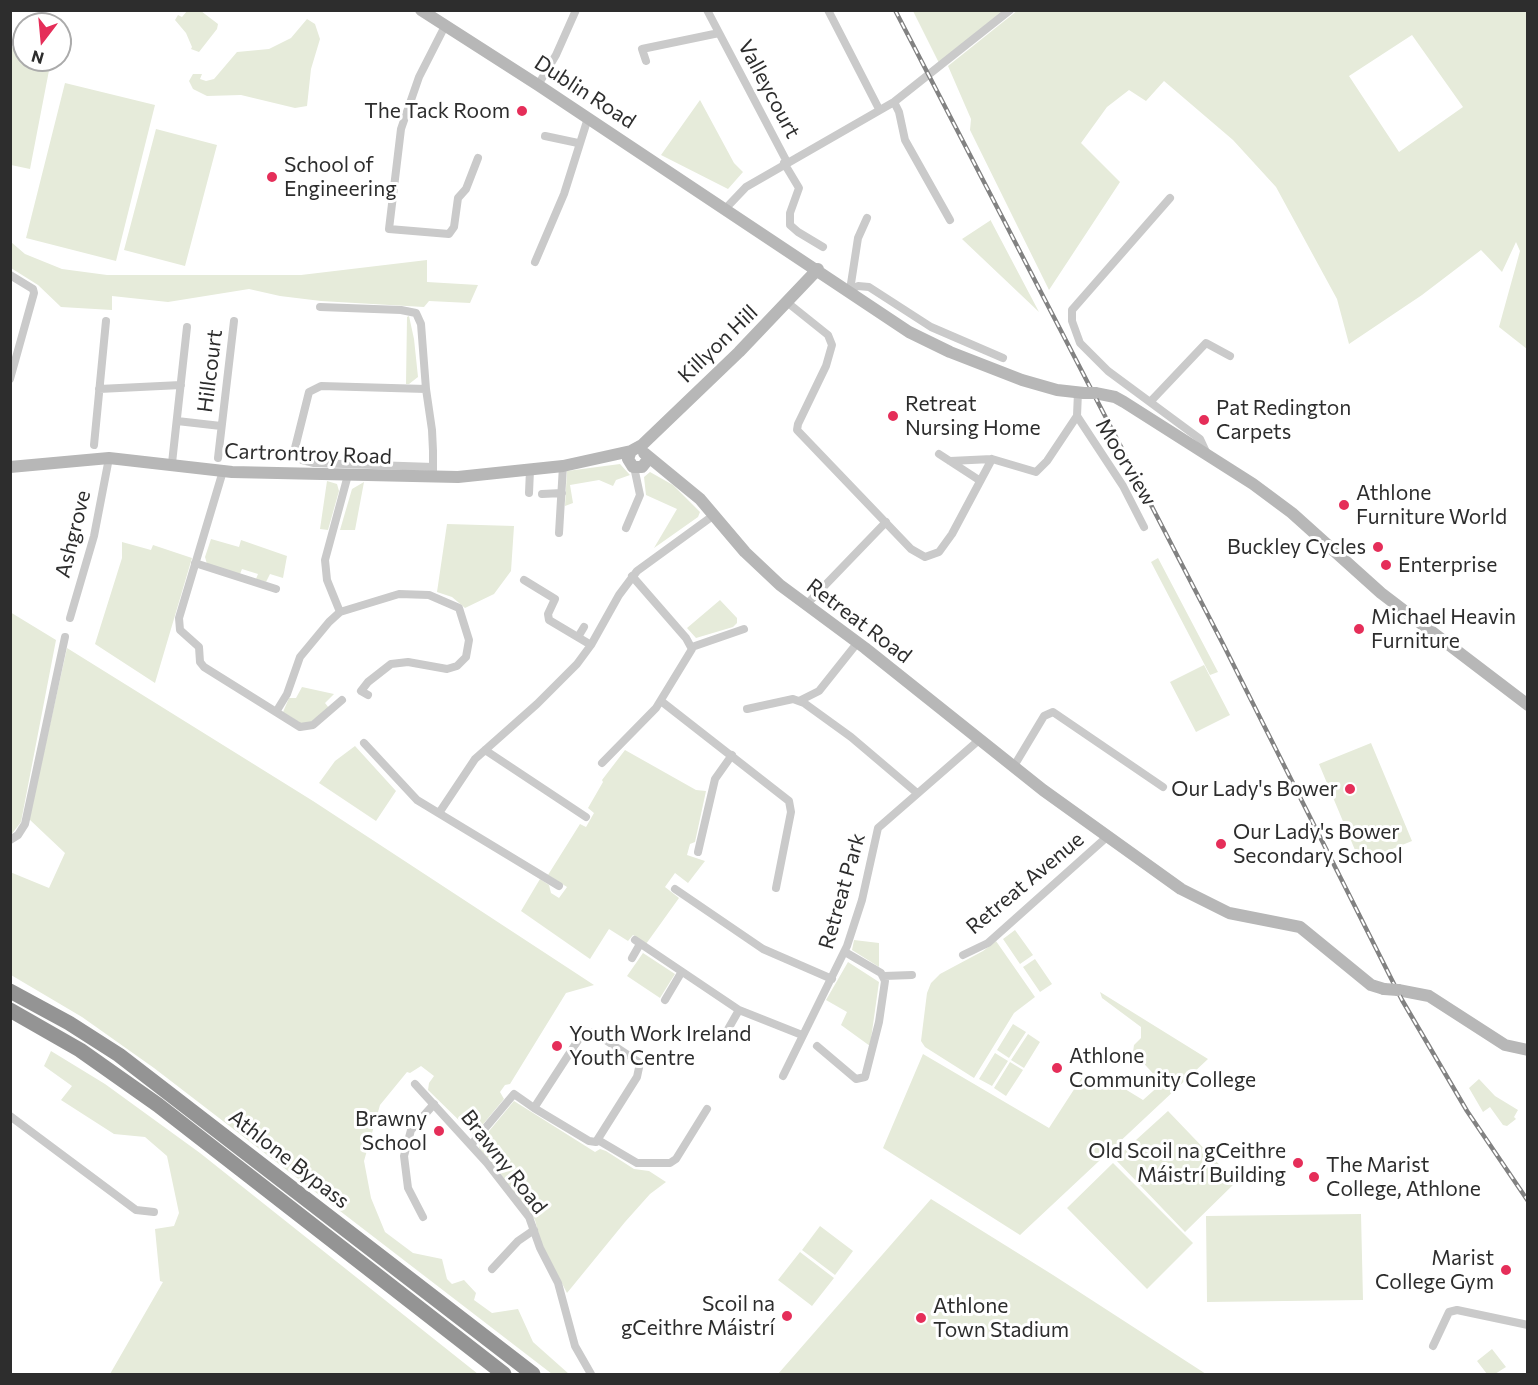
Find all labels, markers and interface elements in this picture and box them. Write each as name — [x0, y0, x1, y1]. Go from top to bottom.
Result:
north arrow — [12, 12, 72, 72]
street label: Valleycourt — [733, 35, 805, 143]
text: N — [29, 47, 46, 69]
street label: Dublin Road — [530, 50, 640, 134]
place label: The Tack Room — [364, 98, 510, 124]
marker: The Tack Room — [515, 104, 529, 118]
place label: School of Engineering — [284, 152, 397, 202]
marker: School of Engineering — [265, 170, 279, 184]
street label: Killyon Hill — [673, 300, 763, 388]
street label: Hillcourt — [192, 328, 228, 414]
place label: Retreat Nursing Home — [905, 391, 1041, 441]
place label: Pat Redington Carpets — [1216, 395, 1351, 445]
marker: Retreat Nursing Home — [886, 409, 900, 423]
marker: Pat Redington Carpets — [1197, 413, 1211, 427]
street label: Moorview — [1090, 414, 1162, 510]
street label: Cartrontroy Road — [224, 438, 392, 470]
place label: Athlone Furniture World — [1356, 480, 1507, 530]
street label: Ashgrove — [50, 488, 96, 580]
marker: Athlone Furniture World — [1337, 498, 1351, 512]
place label: Buckley Cycles — [1227, 534, 1366, 560]
marker: Buckley Cycles — [1371, 540, 1385, 554]
place label: Enterprise — [1398, 552, 1497, 578]
marker: Enterprise — [1379, 558, 1393, 572]
street label: Retreat Road — [802, 573, 916, 669]
place label: Michael Heavin Furniture — [1371, 604, 1516, 654]
marker: Michael Heavin Furniture — [1352, 622, 1366, 636]
place label: Our Lady's Bower — [1171, 776, 1338, 802]
marker: Our Lady's Bower — [1343, 782, 1357, 796]
place label: Our Lady's Bower Secondary School — [1233, 819, 1403, 869]
street label: Retreat Avenue — [961, 827, 1089, 939]
street label: Retreat Park — [813, 830, 871, 952]
marker: Our Lady's Bower Secondary School — [1214, 837, 1228, 851]
place label: Youth Work Ireland Youth Centre — [569, 1021, 751, 1071]
marker: Youth Work Ireland Youth Centre — [550, 1039, 564, 1053]
place label: Athlone Community College — [1069, 1043, 1256, 1093]
marker: Athlone Community College — [1050, 1061, 1064, 1075]
street label: Athlone Bypass — [224, 1104, 354, 1214]
street label: Brawny Road — [456, 1105, 552, 1219]
place label: Brawny School — [355, 1106, 427, 1156]
marker: Brawny School — [432, 1124, 446, 1138]
place label: Old Scoil na gCeithre Máistrí Building — [1088, 1138, 1286, 1188]
place label: The Marist College, Athlone — [1326, 1152, 1481, 1202]
marker: Old Scoil na gCeithre Máistrí Building — [1291, 1156, 1305, 1170]
marker: The Marist College, Athlone — [1307, 1170, 1321, 1184]
place label: Marist College Gym — [1375, 1245, 1494, 1295]
marker: Marist College Gym — [1499, 1263, 1513, 1277]
place label: Scoil na gCeithre Máistrí — [621, 1291, 775, 1341]
place label: Athlone Town Stadium — [933, 1293, 1069, 1343]
marker: Scoil na gCeithre Máistrí — [780, 1309, 794, 1323]
marker: Athlone Town Stadium — [914, 1311, 928, 1325]

